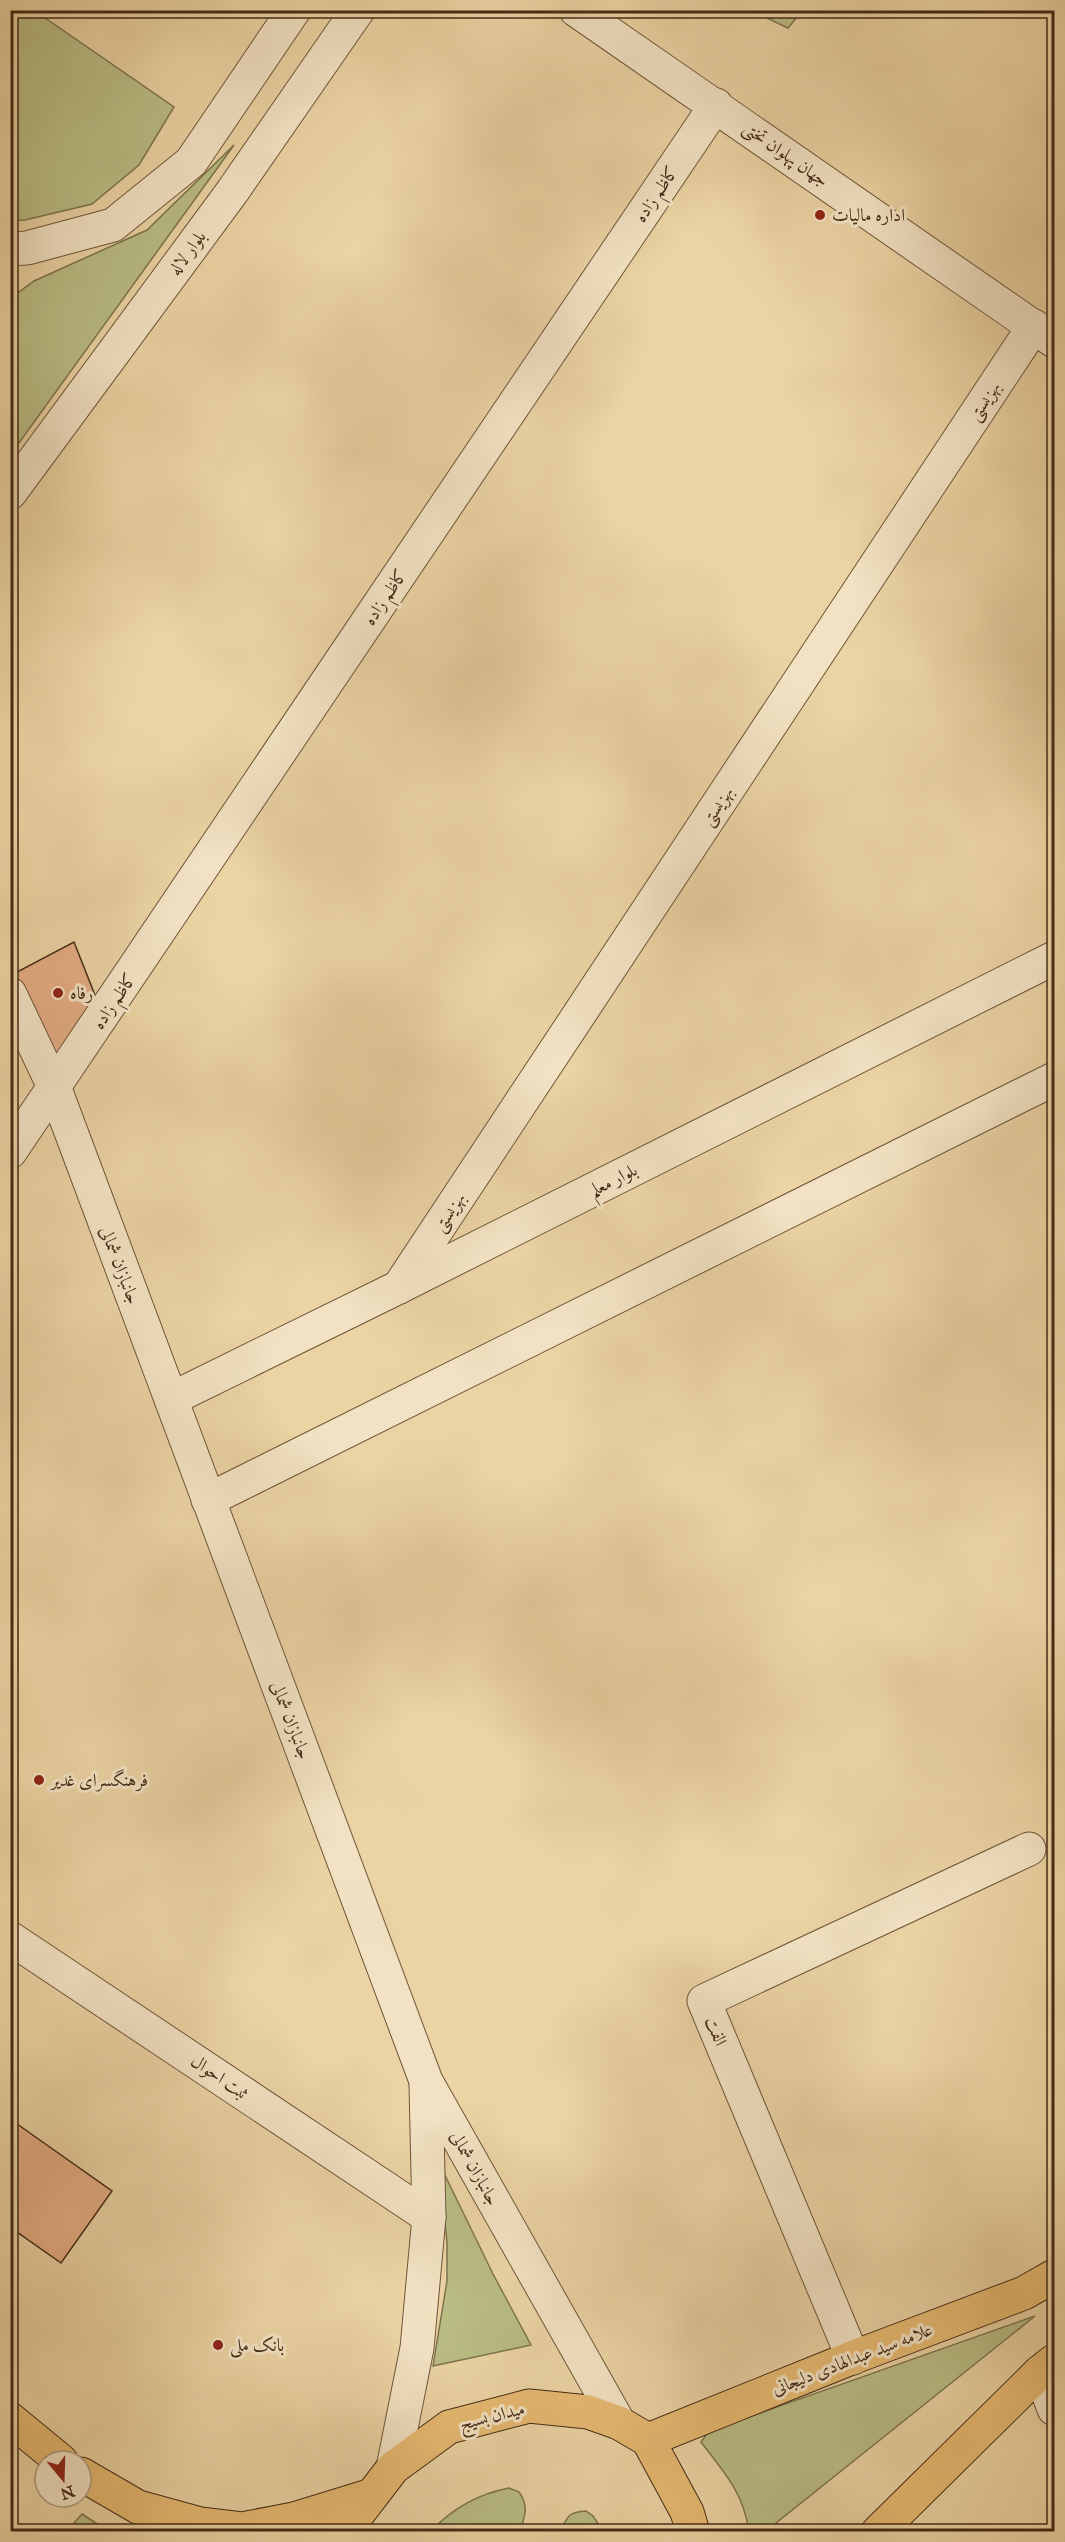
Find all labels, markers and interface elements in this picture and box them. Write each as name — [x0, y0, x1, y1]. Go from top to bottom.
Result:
street label: جهان پهلوان تختی — [738, 116, 833, 193]
street label: کاظم زاده — [629, 162, 688, 230]
place label: اداره مالیات — [832, 204, 905, 226]
marker: اداره مالیات — [813, 208, 827, 222]
street label: بلوار لاله — [163, 226, 211, 280]
street label: بهزیستی — [963, 377, 1007, 426]
street label: کاظم زاده — [358, 565, 417, 633]
street label: بهزیستی — [696, 782, 740, 831]
street label: کاظم زاده — [87, 969, 146, 1037]
place label: رفاه — [70, 982, 93, 1004]
marker: رفاه — [51, 986, 65, 1000]
street label: بلوار معلم — [585, 1159, 644, 1208]
street label: بهزیستی — [428, 1188, 472, 1237]
street label: جانبازان شمالی — [95, 1223, 145, 1307]
street label: جانبازان شمالی — [266, 1678, 316, 1762]
place label: فرهنگسرای غدیر — [49, 1768, 148, 1792]
marker: فرهنگسرای غدیر — [32, 1773, 46, 1787]
street label: الفت — [700, 2013, 732, 2049]
street label: ثبت احوال — [187, 2050, 253, 2104]
street label: جانبازان شمالی — [446, 2127, 504, 2209]
street label: علامه سید عبدالهادی دلیجانی — [769, 2318, 935, 2400]
place label: بانک ملی — [230, 2334, 284, 2358]
marker: بانک ملی — [211, 2338, 225, 2352]
street label: میدان بسیج — [457, 2397, 528, 2440]
north arrow — [33, 2449, 93, 2509]
text: N — [58, 2482, 77, 2504]

